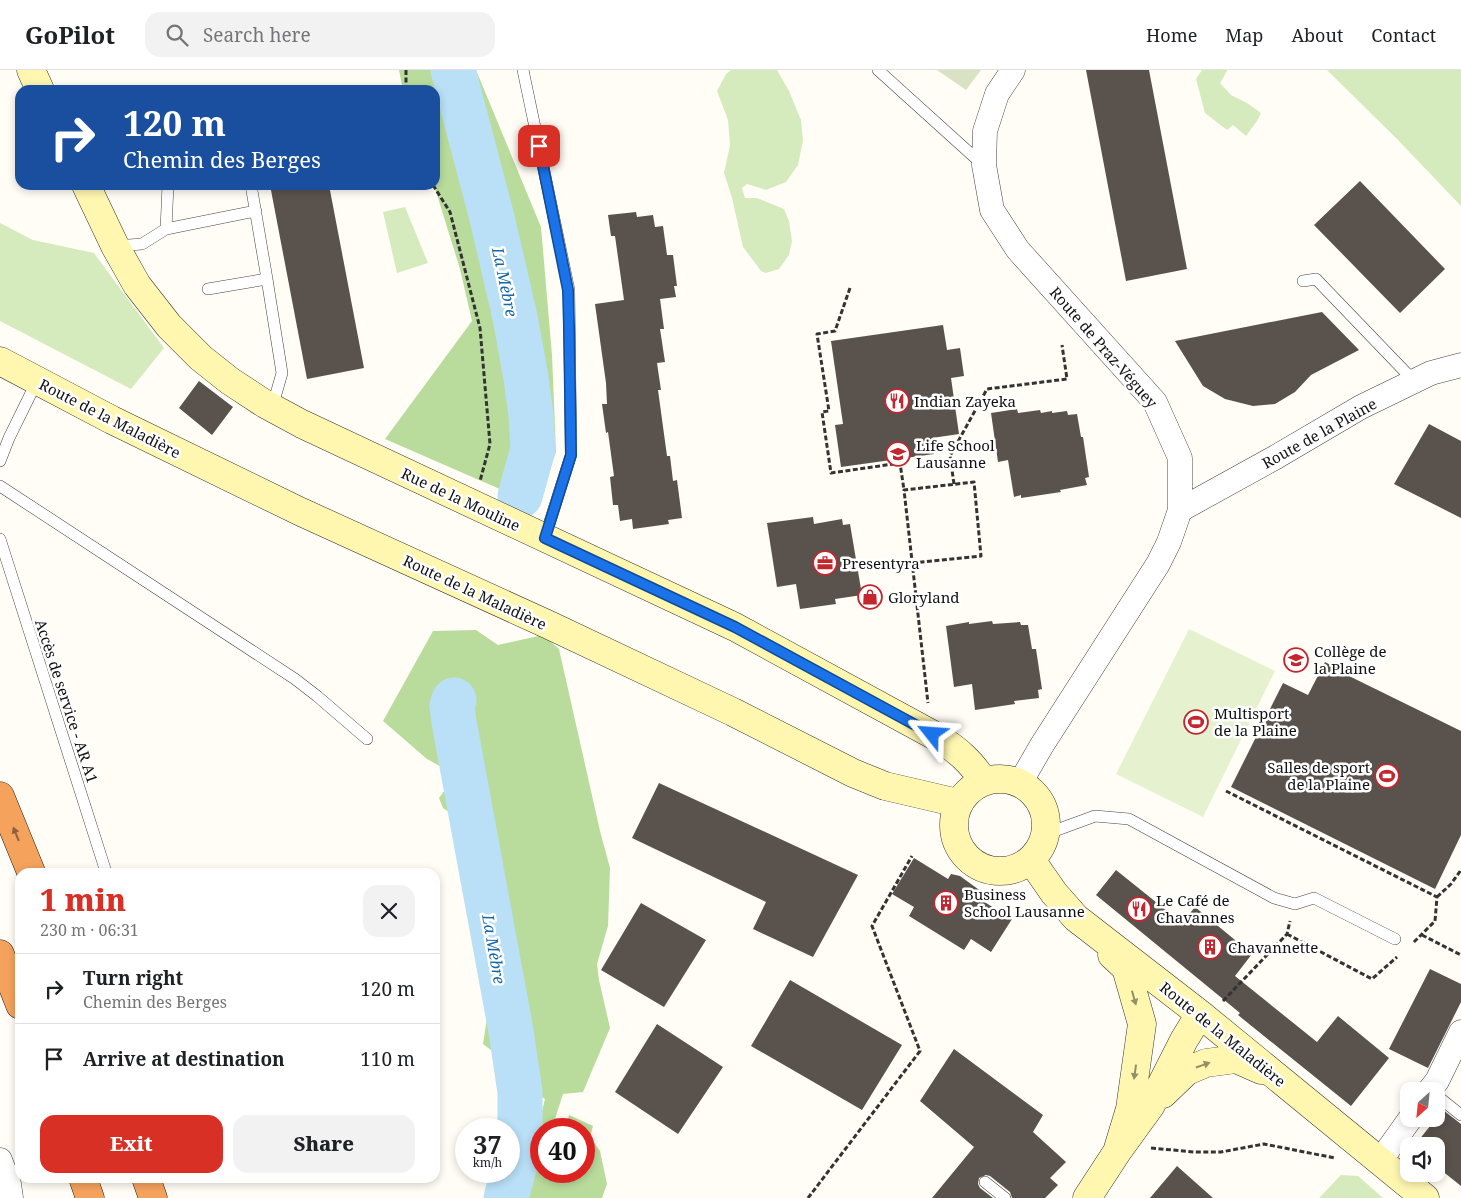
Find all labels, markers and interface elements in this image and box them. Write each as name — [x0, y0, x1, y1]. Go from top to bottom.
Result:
search box — [145, 12, 495, 57]
text: GoPilot — [25, 18, 115, 51]
icon: search — [163, 21, 191, 49]
text: Search here — [203, 22, 311, 48]
text: Home — [1146, 23, 1197, 47]
text: Map — [1225, 23, 1263, 47]
text: About — [1291, 23, 1343, 47]
text: Contact — [1371, 23, 1436, 47]
text: 120 m — [123, 99, 226, 146]
icon: right — [40, 105, 105, 170]
pin — [518, 125, 560, 167]
icon: arrive — [525, 132, 553, 160]
text: Chemin des Berges — [123, 144, 321, 174]
water label: La Mèbre — [487, 244, 523, 319]
street label: Route de Praz-Véguey — [1046, 282, 1163, 412]
street label: Route de la Maladière — [36, 374, 184, 462]
restaurant icon: Indian Zayeka — [884, 388, 910, 414]
place label: Indian Zayeka — [914, 391, 1016, 411]
street label: Route de la Plaine — [1258, 393, 1380, 473]
place label: Life School Lausanne — [916, 435, 995, 472]
school or university icon: Life School Lausanne — [885, 441, 911, 467]
street label: Rue de la Mouline — [398, 463, 524, 535]
street label: Route de la Maladière — [400, 550, 550, 634]
office icon: Presentyra — [812, 550, 838, 576]
place label: Presentyra — [842, 553, 920, 573]
shop icon: Gloryland — [857, 584, 883, 610]
place label: Gloryland — [888, 587, 960, 607]
street label: Accès de service - AR A1 — [31, 616, 103, 786]
place label: Collège de la Plaine — [1314, 641, 1386, 678]
school or university icon: Collège de la Plaine — [1283, 647, 1309, 673]
place label: Multisport de la Plaine — [1214, 703, 1297, 740]
position arrow — [905, 707, 957, 759]
sports icon: Multisport de la Plaine — [1183, 709, 1209, 735]
place label: Salles de sport de la Plaine — [1267, 757, 1370, 794]
sports icon: Salles de sport de la Plaine — [1374, 763, 1400, 789]
one-way arrow — [11, 827, 19, 841]
text: 1 min — [40, 879, 126, 920]
place label: Business School Lausanne — [964, 884, 1085, 921]
button: close — [363, 885, 415, 937]
building icon: Business School Lausanne — [933, 890, 959, 916]
place label: Le Café de Chavannes — [1156, 890, 1235, 927]
restaurant icon: Le Café de Chavannes — [1126, 896, 1152, 922]
water label: La Mèbre — [477, 911, 511, 986]
text: 230 m · 06:31 — [40, 919, 139, 941]
building icon: Chavannette — [1197, 934, 1223, 960]
place label: Chavannette — [1228, 937, 1318, 957]
text: Turn right — [83, 965, 183, 991]
icon: right — [40, 975, 68, 1003]
text: 120 m — [360, 976, 415, 1002]
street label: Route de la Maladière — [1156, 977, 1290, 1091]
one-way arrow — [1131, 990, 1139, 1005]
text: Chemin des Berges — [83, 991, 227, 1013]
icon: arrive — [40, 1045, 68, 1073]
text: Arrive at destination — [83, 1046, 285, 1072]
text: 110 m — [360, 1046, 415, 1072]
one-way arrow — [1195, 1061, 1210, 1068]
one-way arrow — [1131, 1065, 1139, 1081]
north arrow — [1400, 1082, 1445, 1128]
map controls — [1400, 1082, 1445, 1182]
button: Exit — [40, 1115, 223, 1173]
button: Share — [233, 1115, 415, 1173]
speed limit sign: 40 — [530, 1118, 595, 1183]
text: 37 — [473, 1127, 502, 1161]
button: sound — [1400, 1137, 1445, 1182]
text: km/h — [473, 1154, 502, 1171]

